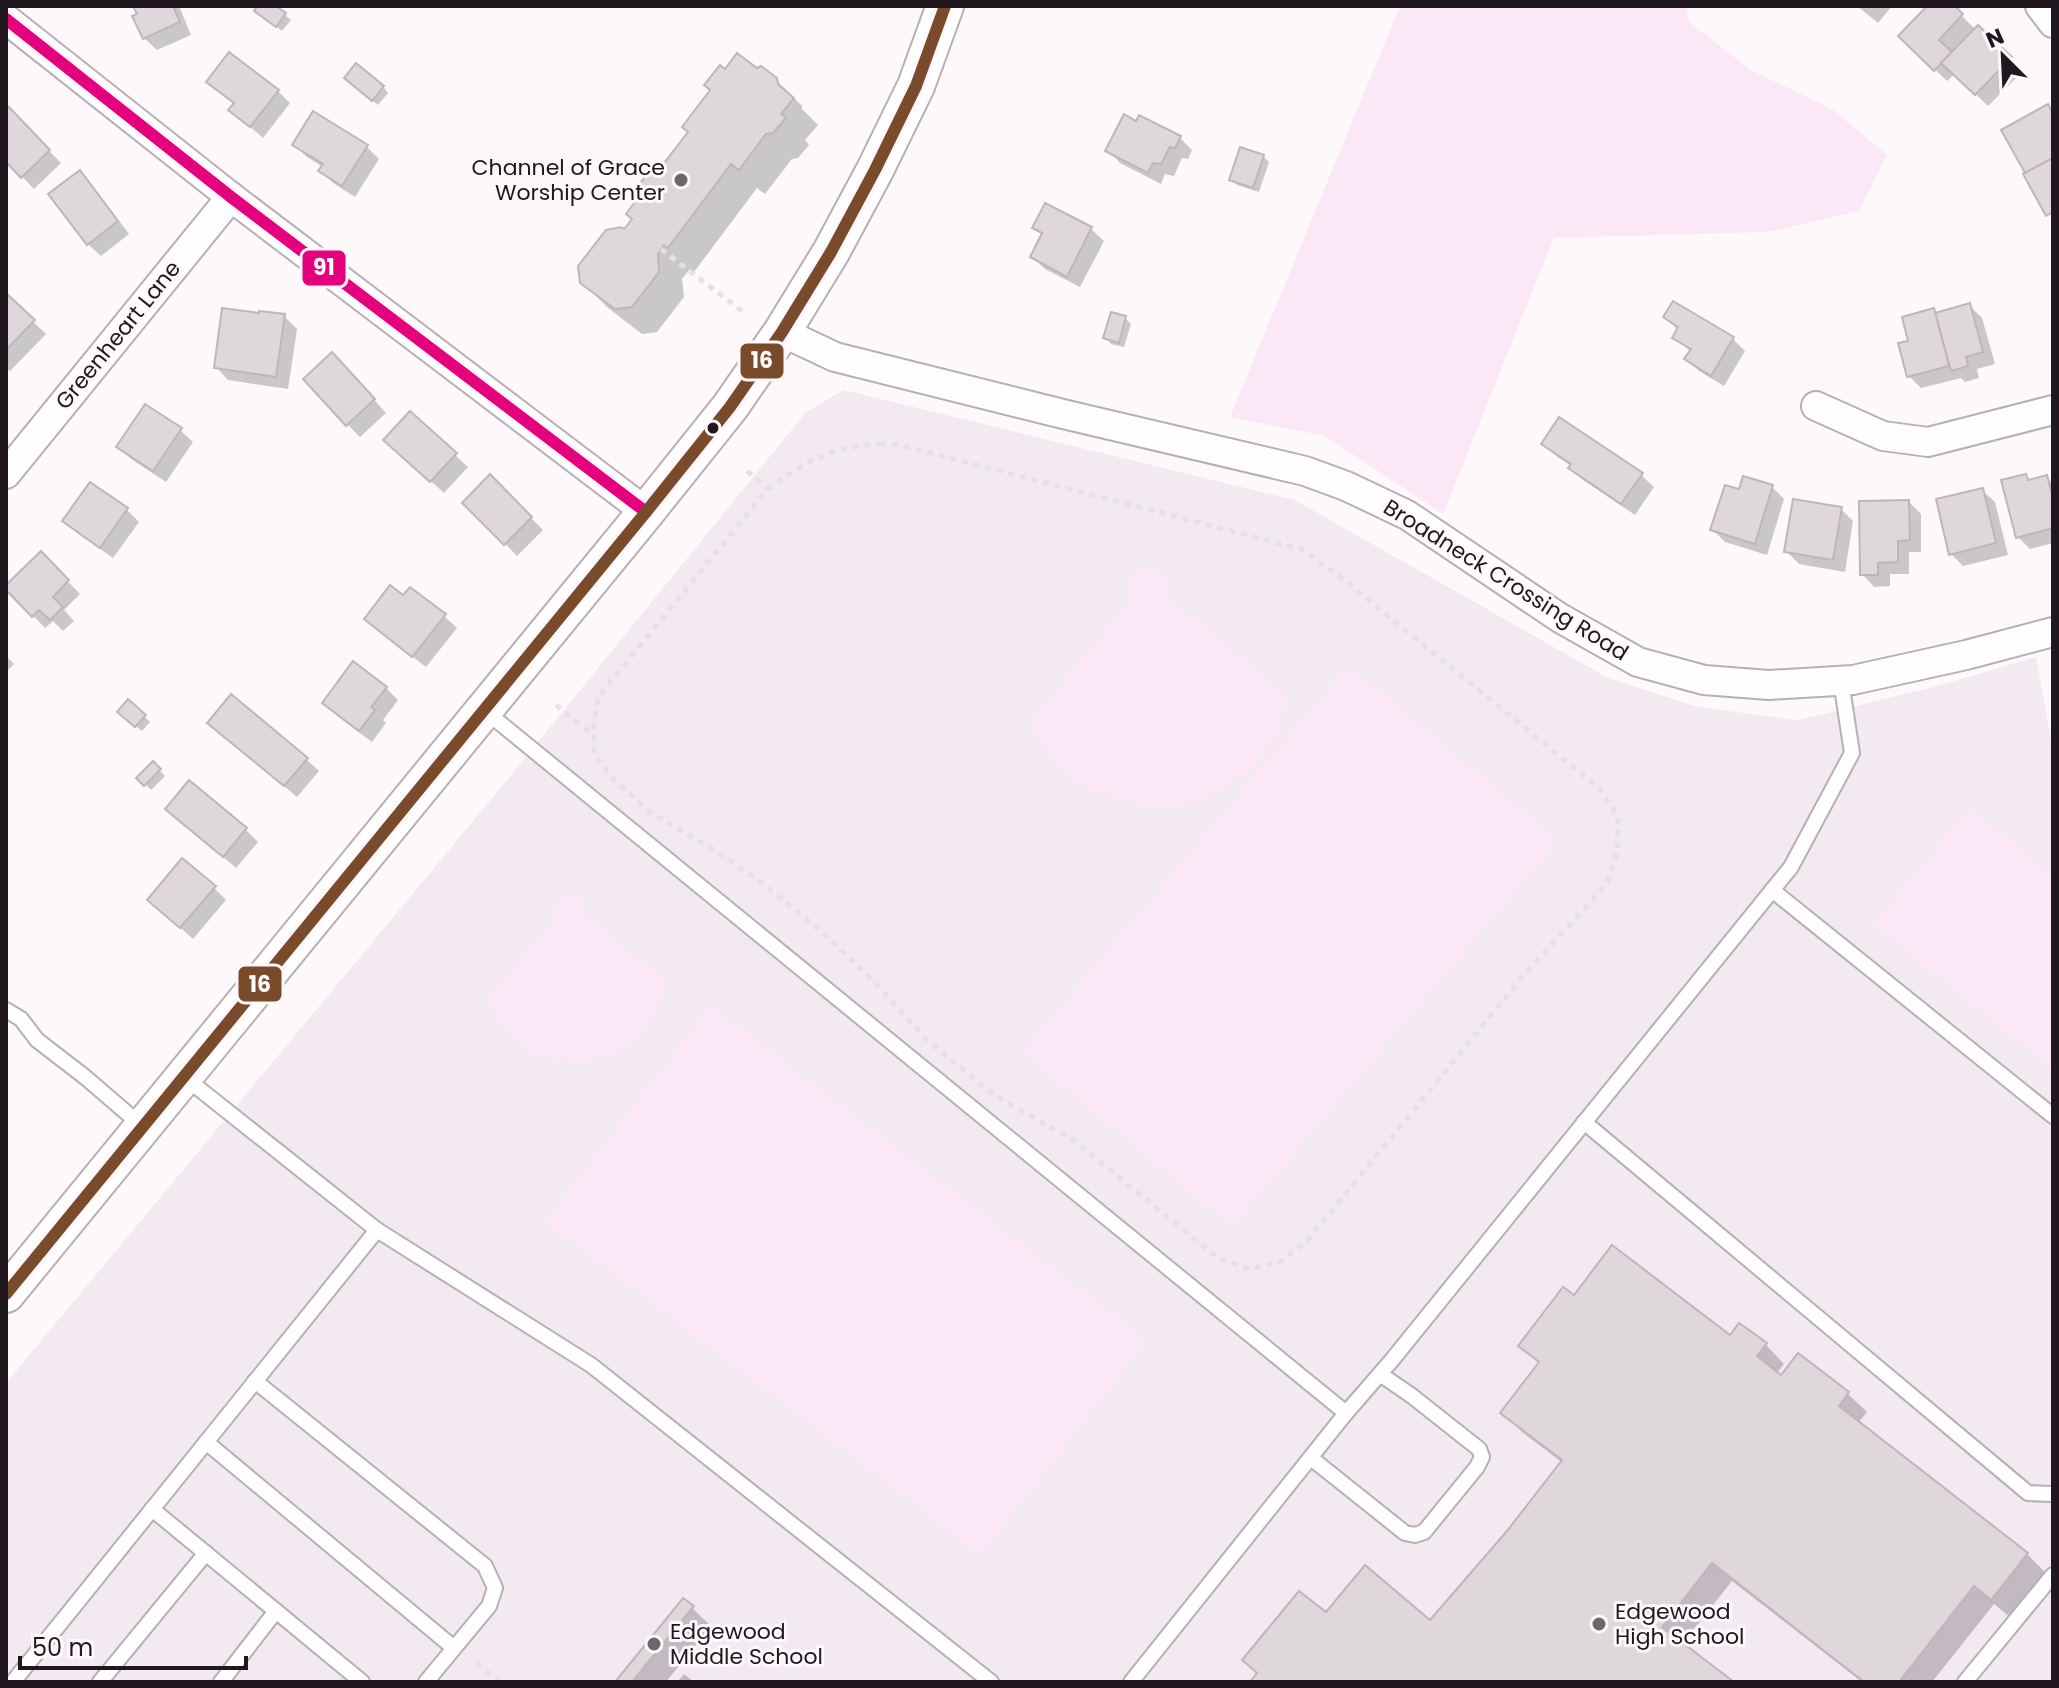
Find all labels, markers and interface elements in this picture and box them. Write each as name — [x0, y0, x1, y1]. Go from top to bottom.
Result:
north arrow — [1963, 16, 2043, 96]
text: N — [1981, 21, 2009, 56]
place label: Channel of Grace Worship Center — [472, 152, 665, 208]
marker: Channel of Grace Worship Center — [672, 171, 690, 189]
line badge: 91 — [301, 249, 347, 287]
text: 91 — [313, 252, 335, 283]
street label: Greenheart Lane — [48, 254, 188, 416]
line badge: 16 — [739, 342, 785, 380]
text: 16 — [751, 345, 773, 376]
unlabelled marker — [705, 420, 721, 436]
street label: Broadneck Crossing Road — [1378, 492, 1634, 668]
line badge: 16 — [237, 965, 283, 1003]
text: 16 — [249, 969, 271, 1000]
place label: Edgewood High School — [1615, 1596, 1744, 1652]
marker: Edgewood High School — [1590, 1615, 1608, 1633]
place label: Edgewood Middle School — [670, 1616, 823, 1672]
scale bar — [20, 1620, 246, 1670]
text: 50 m — [32, 1631, 93, 1664]
marker: Edgewood Middle School — [645, 1635, 663, 1653]

